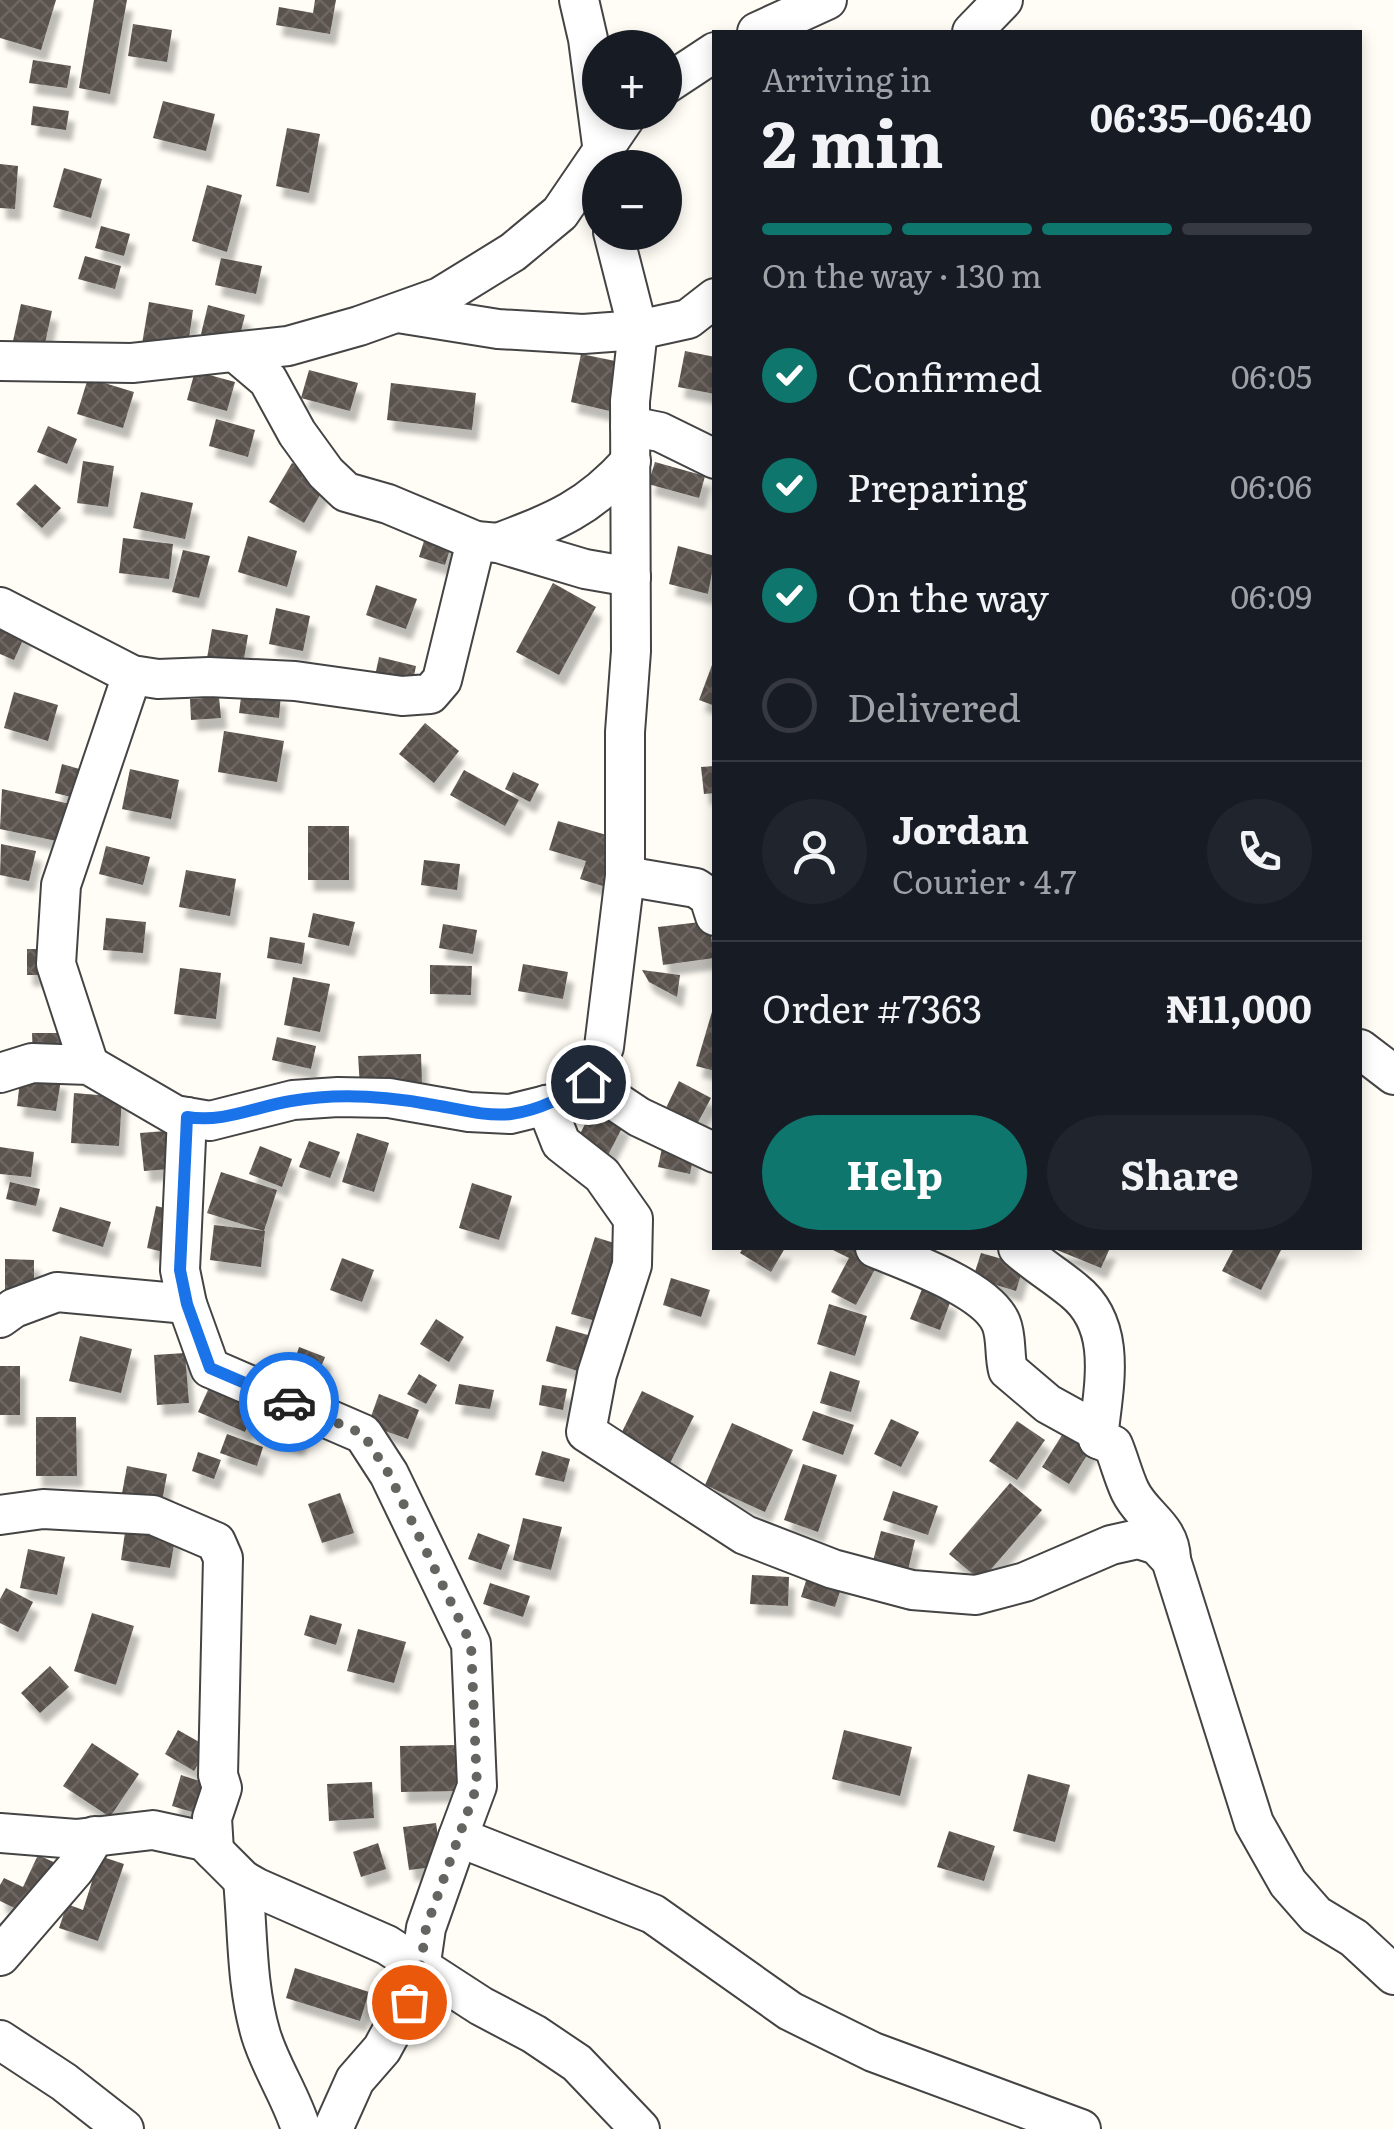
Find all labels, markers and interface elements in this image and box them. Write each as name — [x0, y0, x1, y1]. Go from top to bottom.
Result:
map controls — [582, 30, 682, 250]
button: + — [582, 30, 682, 130]
text: Arriving in — [762, 54, 932, 102]
text: 06:35–06:40 — [1090, 87, 1312, 144]
text: 2 min — [762, 91, 944, 188]
button: − — [582, 150, 682, 250]
text: On the way · 130 m — [762, 250, 1042, 298]
text: Confirmed — [847, 347, 1042, 404]
icon: check — [762, 348, 817, 403]
text: 06:05 — [1231, 351, 1312, 399]
text: Preparing — [847, 457, 1027, 514]
icon: check — [762, 458, 817, 513]
text: 06:06 — [1230, 461, 1312, 509]
text: On the way — [847, 567, 1049, 624]
icon: check — [762, 568, 817, 623]
text: 06:09 — [1230, 571, 1312, 619]
text: Delivered — [847, 677, 1021, 734]
button: person — [762, 799, 867, 904]
text: Jordan — [892, 799, 1029, 856]
button: phone — [1207, 799, 1312, 904]
text: Courier · 4.7 — [892, 856, 1077, 904]
text: Order #7363 — [762, 978, 982, 1035]
text: ₦11,000 — [1166, 978, 1312, 1035]
pin — [546, 1040, 631, 1125]
icon: home — [561, 1055, 616, 1110]
button: Help — [762, 1115, 1027, 1230]
button: Share — [1047, 1115, 1312, 1230]
courier — [239, 1352, 339, 1452]
icon: car — [262, 1375, 317, 1430]
pin — [367, 1960, 452, 2045]
icon: bag — [382, 1975, 437, 2030]

